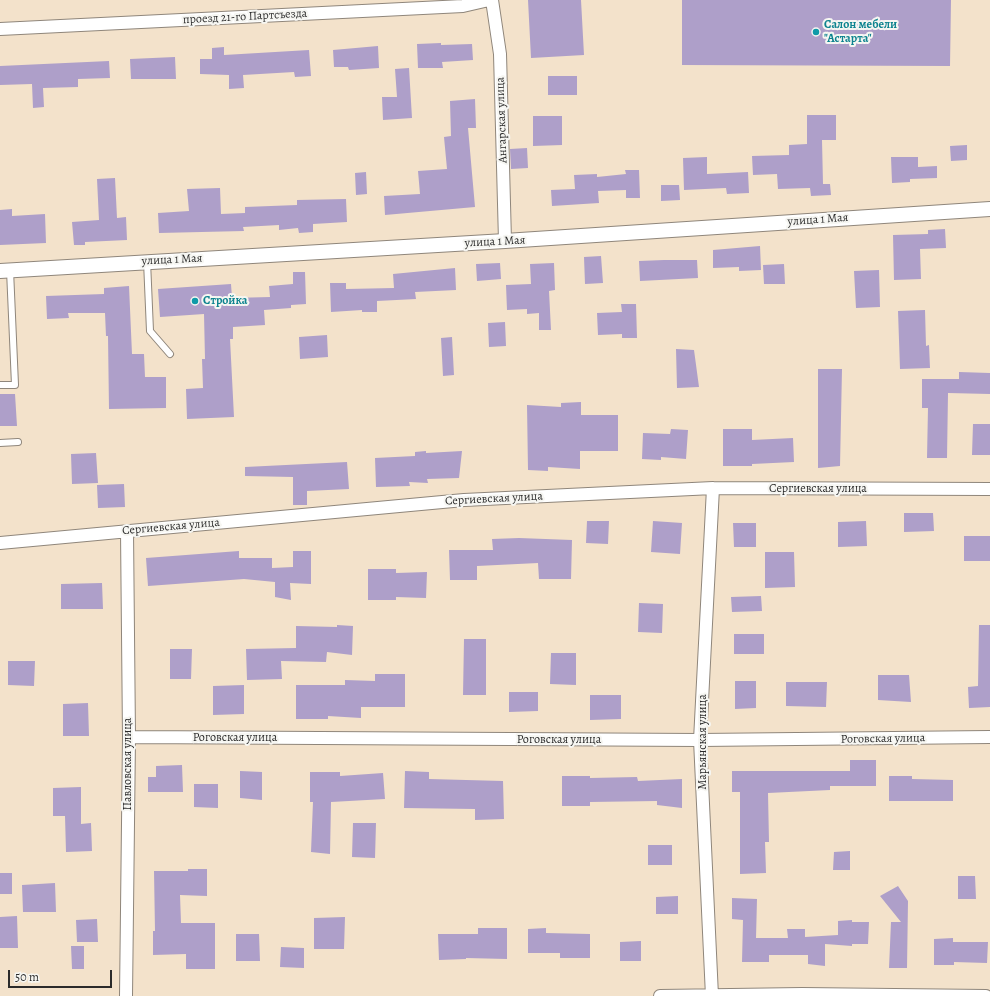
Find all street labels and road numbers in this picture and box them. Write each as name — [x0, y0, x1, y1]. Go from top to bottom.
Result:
street label: проезд 21-го Партсъезда — [182, 7, 308, 27]
street label: Ангарская улица — [493, 77, 511, 163]
street label: улица 1 Мая — [787, 211, 849, 229]
street label: улица 1 Мая — [464, 233, 526, 251]
street label: улица 1 Мая — [141, 251, 203, 269]
street label: Сергиевская улица — [769, 482, 867, 496]
street label: Сергиевская улица — [445, 489, 543, 509]
street label: Сергиевская улица — [122, 516, 220, 538]
street label: Марьянская улица — [696, 694, 710, 790]
street label: Павловская улица — [121, 718, 135, 810]
street label: Роговская улица — [193, 731, 277, 745]
street label: Роговская улица — [841, 731, 925, 747]
street label: Роговская улица — [517, 733, 601, 747]

